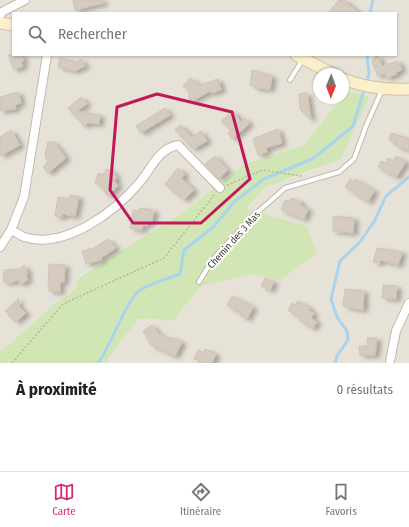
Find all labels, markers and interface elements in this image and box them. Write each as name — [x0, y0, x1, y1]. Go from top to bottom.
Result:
search box — [12, 12, 397, 56]
icon: search — [26, 23, 48, 45]
text: Rechercher — [58, 25, 127, 43]
north arrow — [313, 68, 349, 104]
street label: Chemin des 3 Mas — [205, 209, 263, 271]
text: À proximité — [16, 379, 97, 400]
text: 0 résultats — [336, 382, 393, 397]
tab: Carte — [52, 481, 76, 518]
tab: Itinéraire — [180, 481, 221, 518]
tab: Favoris — [326, 481, 357, 518]

